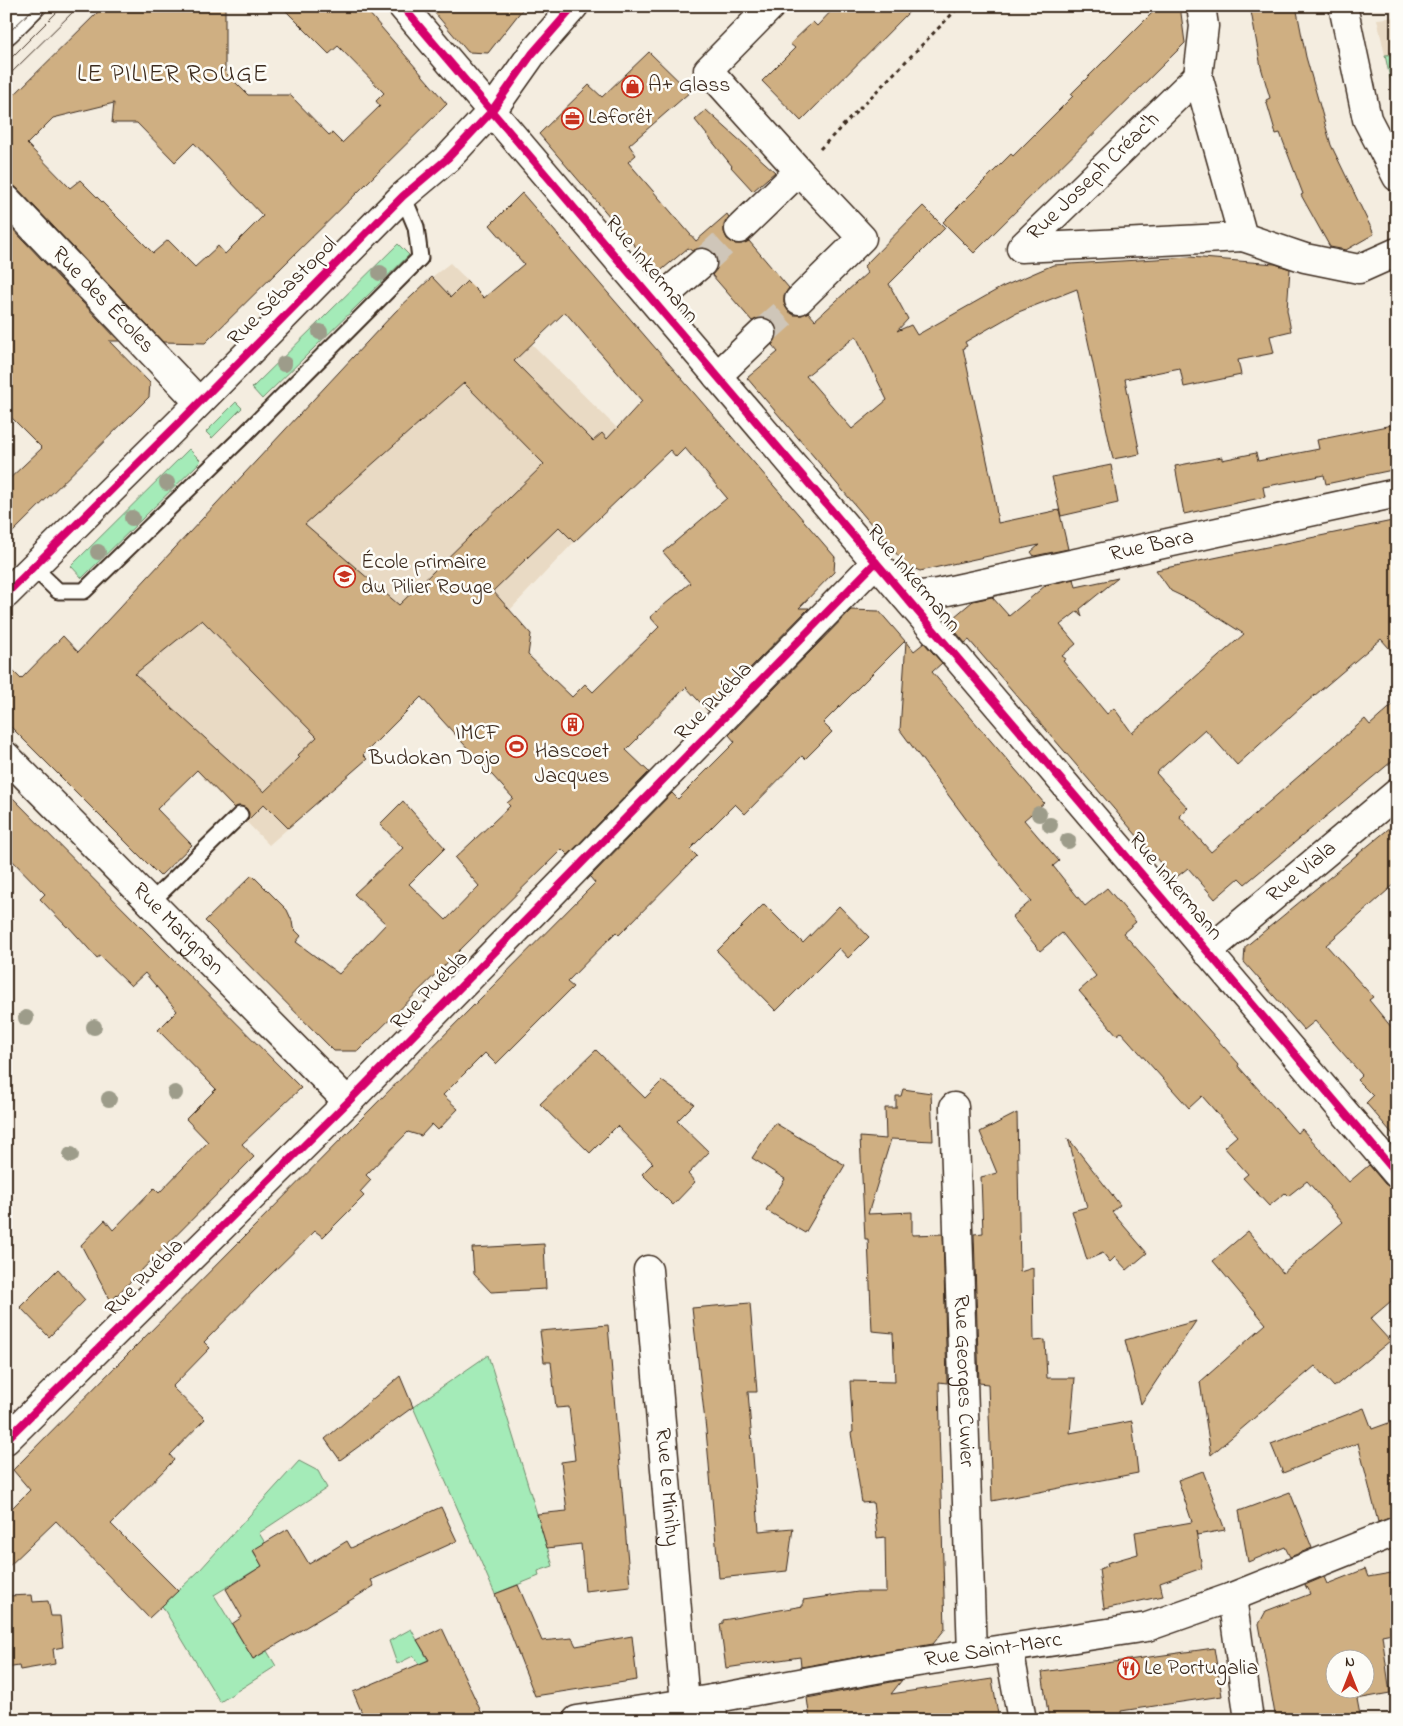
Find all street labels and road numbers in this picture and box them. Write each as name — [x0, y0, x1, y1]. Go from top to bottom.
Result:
street label: Rue Joseph Créac'h — [1020, 105, 1168, 249]
street label: Rue Inkermann — [596, 209, 706, 331]
street label: Rue Sébastopol — [221, 230, 345, 354]
street label: Rue des Écoles — [43, 240, 162, 361]
street label: Rue Inkermann — [858, 518, 968, 640]
street label: Rue Bara — [1107, 522, 1197, 571]
street label: Rue Puébla — [668, 655, 760, 749]
street label: Rue Inkermann — [1120, 826, 1230, 948]
street label: Rue Viala — [1260, 834, 1344, 911]
street label: Rue Marignan — [124, 876, 231, 983]
street label: Rue Puébla — [384, 944, 476, 1038]
street label: Rue Puébla — [98, 1231, 192, 1325]
street label: Rue Georges Cuvier — [944, 1294, 982, 1468]
street label: Rue Le Minihy — [646, 1427, 688, 1548]
street label: Rue Saint-Marc — [922, 1624, 1064, 1677]

